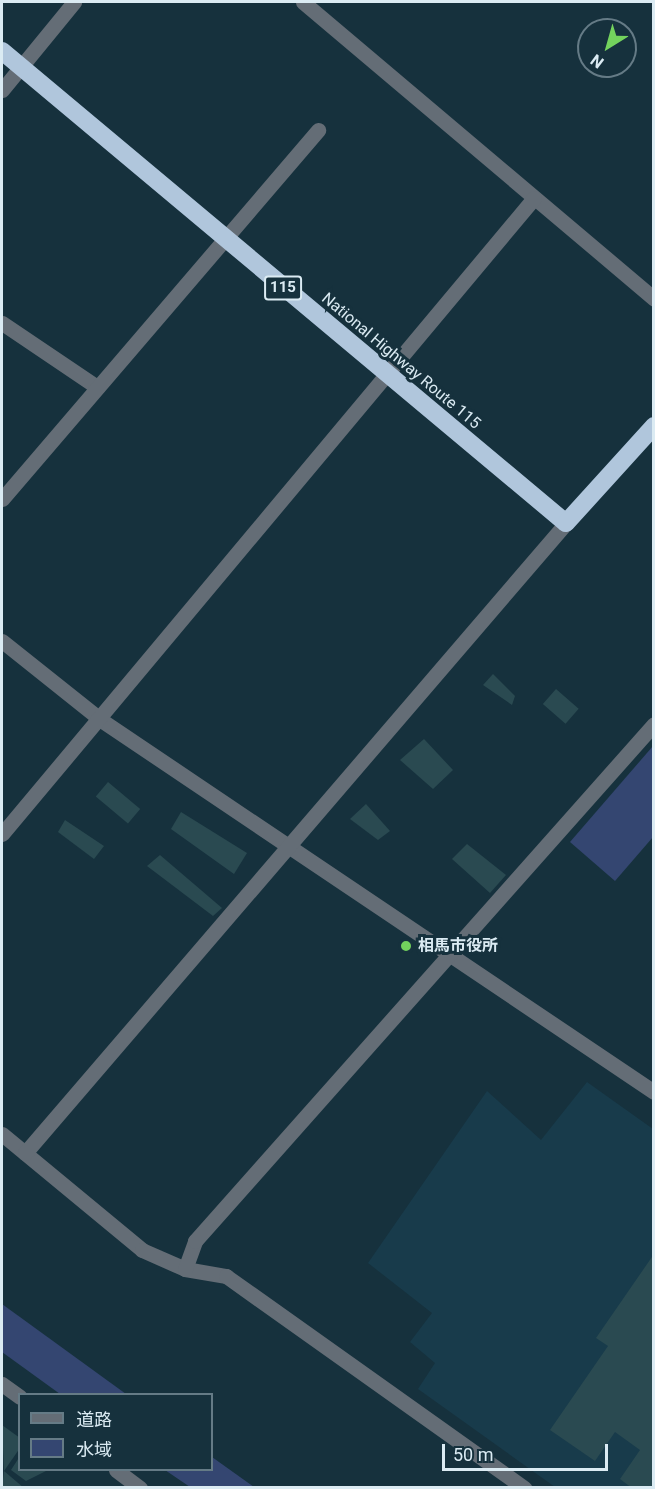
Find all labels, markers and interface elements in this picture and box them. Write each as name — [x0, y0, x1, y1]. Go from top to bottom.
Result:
north arrow — [577, 18, 637, 78]
text: N — [587, 50, 607, 72]
road number: 115 — [264, 276, 302, 300]
street label: National Highway Route 115 — [318, 289, 484, 433]
place label: 相馬市役所 — [418, 936, 498, 956]
marker: 相馬市役所 — [399, 939, 413, 953]
legend — [18, 1393, 213, 1471]
text: 道路 — [76, 1409, 112, 1430]
scale bar — [445, 1432, 612, 1470]
text: 水域 — [76, 1439, 112, 1460]
text: 50 m — [453, 1444, 493, 1465]

